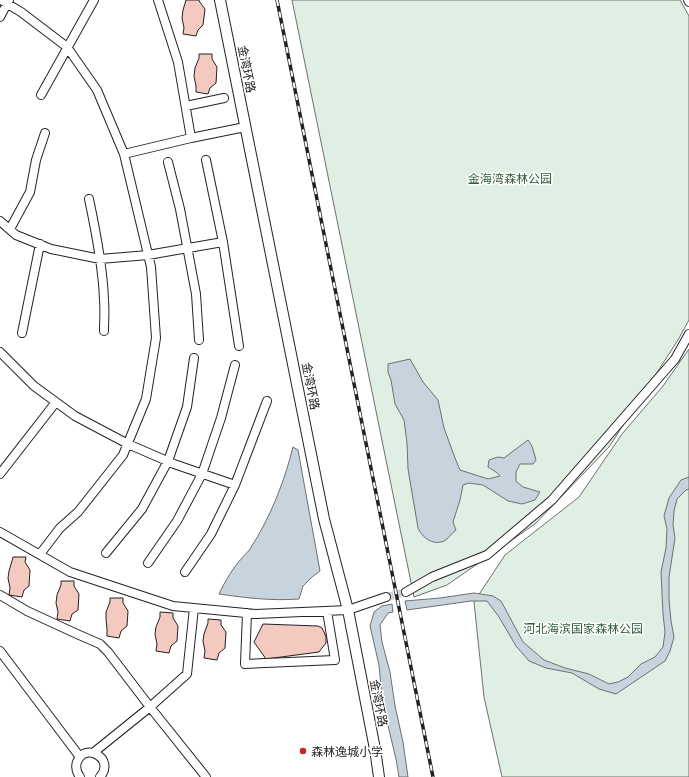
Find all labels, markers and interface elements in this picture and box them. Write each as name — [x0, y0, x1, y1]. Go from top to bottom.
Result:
street label: 金湾环路 — [235, 44, 259, 94]
park label: 金海湾森林公园 — [468, 171, 552, 186]
street label: 金湾环路 — [299, 361, 323, 411]
park label: 河北海滨国家森林公园 — [523, 621, 643, 636]
street label: 金湾环路 — [367, 678, 391, 728]
place label: 森林逸城小学 — [311, 744, 383, 759]
marker: 森林逸城小学 — [298, 746, 308, 756]

